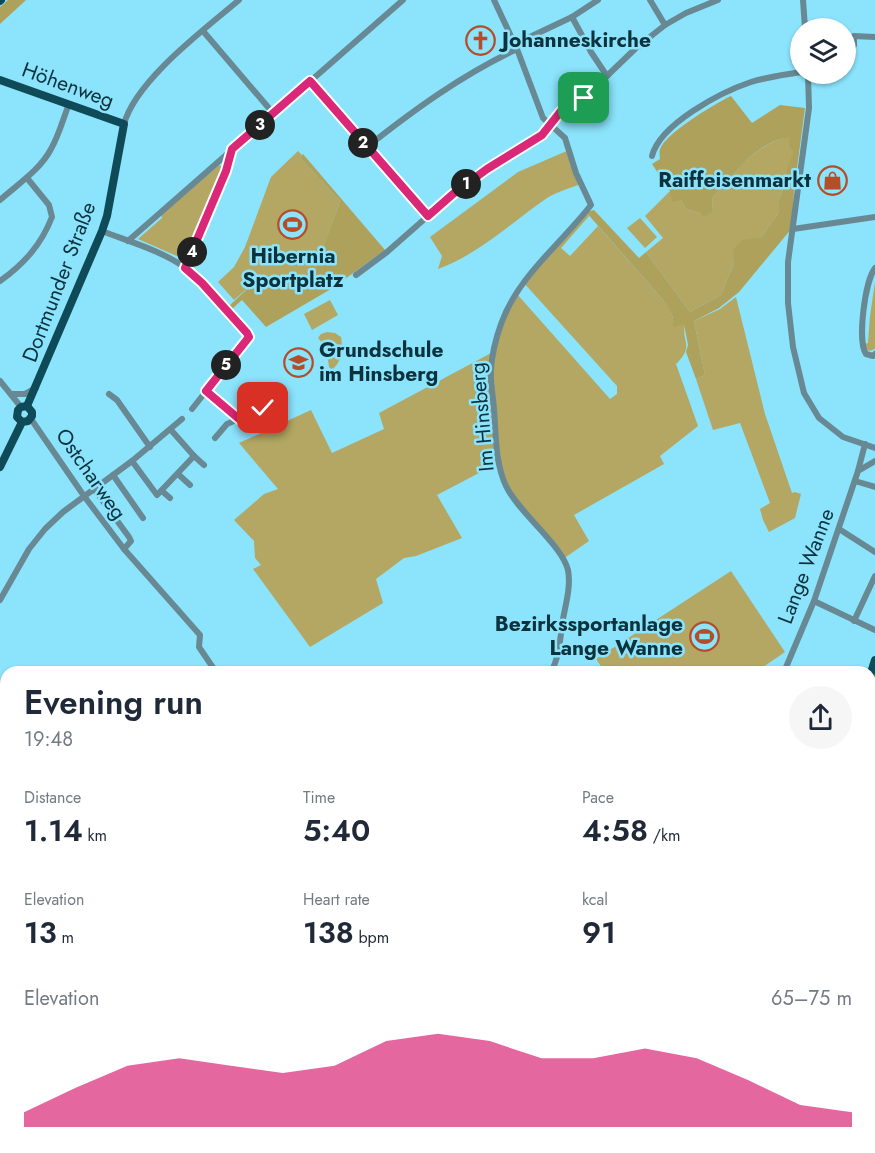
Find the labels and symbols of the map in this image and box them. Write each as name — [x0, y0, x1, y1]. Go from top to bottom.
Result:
church icon: Johanneskirche — [465, 24, 497, 56]
place label: Johanneskirche — [498, 25, 651, 55]
street label: Höhenweg — [18, 54, 118, 116]
pin — [558, 72, 609, 123]
pin: 3 — [245, 110, 275, 140]
pin: 2 — [348, 128, 378, 158]
shop icon: Raiffeisenmarkt — [816, 164, 848, 196]
place label: Raiffeisenmarkt — [658, 165, 811, 195]
pin: 1 — [451, 169, 481, 199]
street label: Dortmunder Straße — [15, 197, 103, 366]
sports icon: Hibernia Sportplatz — [277, 209, 309, 241]
pin: 4 — [177, 237, 207, 267]
place label: Hibernia Sportplatz — [242, 241, 344, 295]
place label: Grundschule im Hinsberg — [319, 335, 444, 389]
school or university icon: Grundschule im Hinsberg — [282, 346, 314, 378]
pin: 5 — [211, 350, 241, 380]
street label: Im Hinsberg — [462, 361, 502, 473]
pin — [237, 382, 288, 433]
street label: Ostcharweg — [48, 422, 134, 526]
street label: Lange Wanne — [770, 504, 842, 628]
place label: Bezirkssportanlage Lange Wanne — [495, 609, 683, 663]
sports icon: Bezirkssportanlage Lange Wanne — [688, 620, 720, 652]

